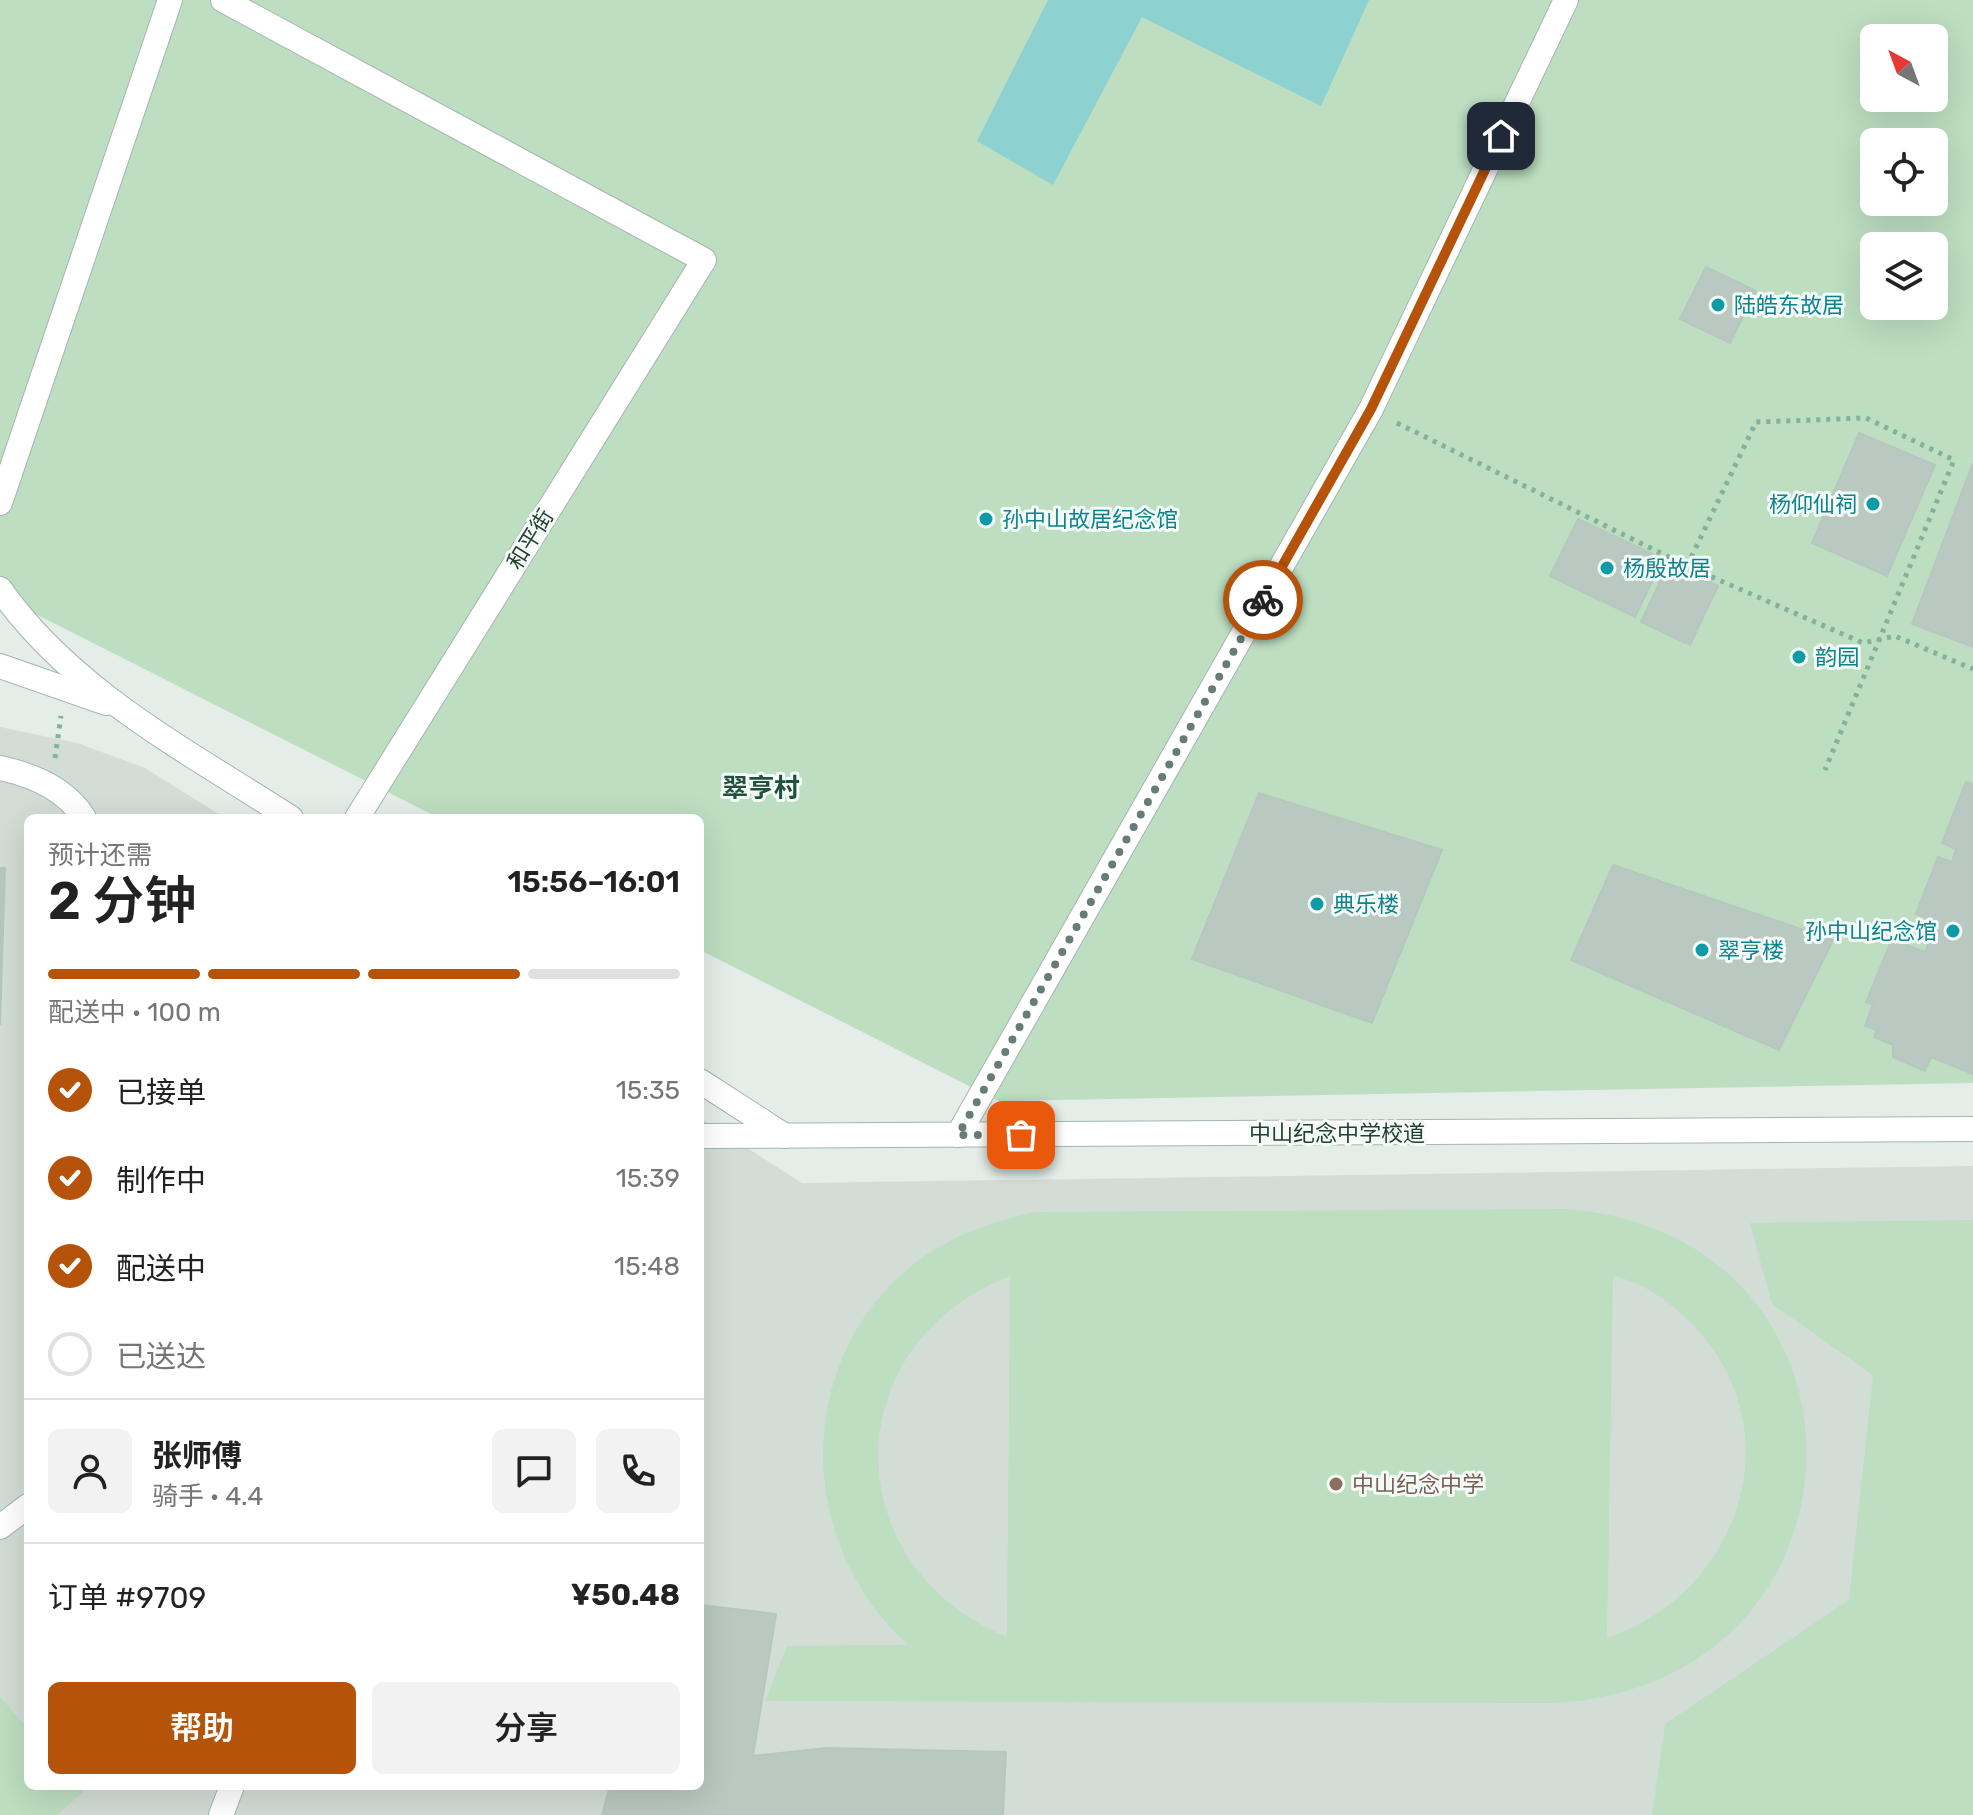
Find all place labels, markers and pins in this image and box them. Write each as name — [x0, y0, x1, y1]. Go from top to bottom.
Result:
pin — [1467, 102, 1535, 170]
place label: 陆皓东故居 — [1734, 292, 1844, 319]
marker: 陆皓东故居 — [1709, 296, 1727, 314]
place label: 杨仰仙祠 — [1769, 491, 1857, 518]
marker: 杨仰仙祠 — [1864, 495, 1882, 513]
place label: 孙中山故居纪念馆 — [1002, 506, 1178, 533]
marker: 孙中山故居纪念馆 — [977, 510, 995, 528]
place label: 杨殷故居 — [1623, 555, 1711, 582]
marker: 杨殷故居 — [1598, 559, 1616, 577]
place label: 韵园 — [1815, 644, 1859, 671]
marker: 韵园 — [1790, 648, 1808, 666]
place label: 典乐楼 — [1333, 891, 1399, 918]
marker: 典乐楼 — [1308, 895, 1326, 913]
place label: 孙中山纪念馆 — [1805, 918, 1937, 945]
marker: 孙中山纪念馆 — [1944, 922, 1962, 940]
place label: 翠亨楼 — [1718, 937, 1784, 964]
marker: 翠亨楼 — [1693, 941, 1711, 959]
pin — [987, 1101, 1055, 1169]
place label: 中山纪念中学 — [1352, 1471, 1484, 1498]
marker: 中山纪念中学 — [1327, 1475, 1345, 1493]

